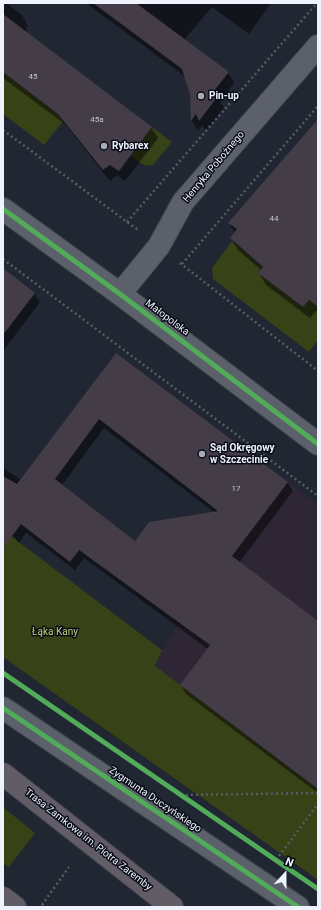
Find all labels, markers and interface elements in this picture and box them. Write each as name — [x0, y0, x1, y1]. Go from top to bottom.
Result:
house number: 45 — [29, 72, 37, 82]
place label: Pin-up — [209, 90, 239, 102]
marker: Pin-up — [196, 91, 206, 101]
house number: 45a — [90, 115, 104, 125]
street label: Henryka Pobożnego — [181, 129, 247, 205]
place label: Rybarex — [112, 140, 148, 152]
marker: Rybarex — [99, 141, 109, 151]
house number: 44 — [270, 214, 278, 224]
street label: Małopolska — [143, 298, 191, 338]
place label: Sąd Okręgowy w Szczecinie — [210, 442, 275, 466]
marker: Sąd Okręgowy w Szczecinie — [197, 449, 207, 459]
house number: 17 — [232, 484, 240, 494]
park label: Łąka Kany — [32, 626, 78, 638]
street label: Zygmunta Duczyńskiego — [106, 765, 204, 835]
street label: Trasa Zamkowa im. Piotra Zaremby — [22, 787, 154, 893]
north arrow — [265, 854, 305, 894]
text: N — [284, 855, 295, 870]

